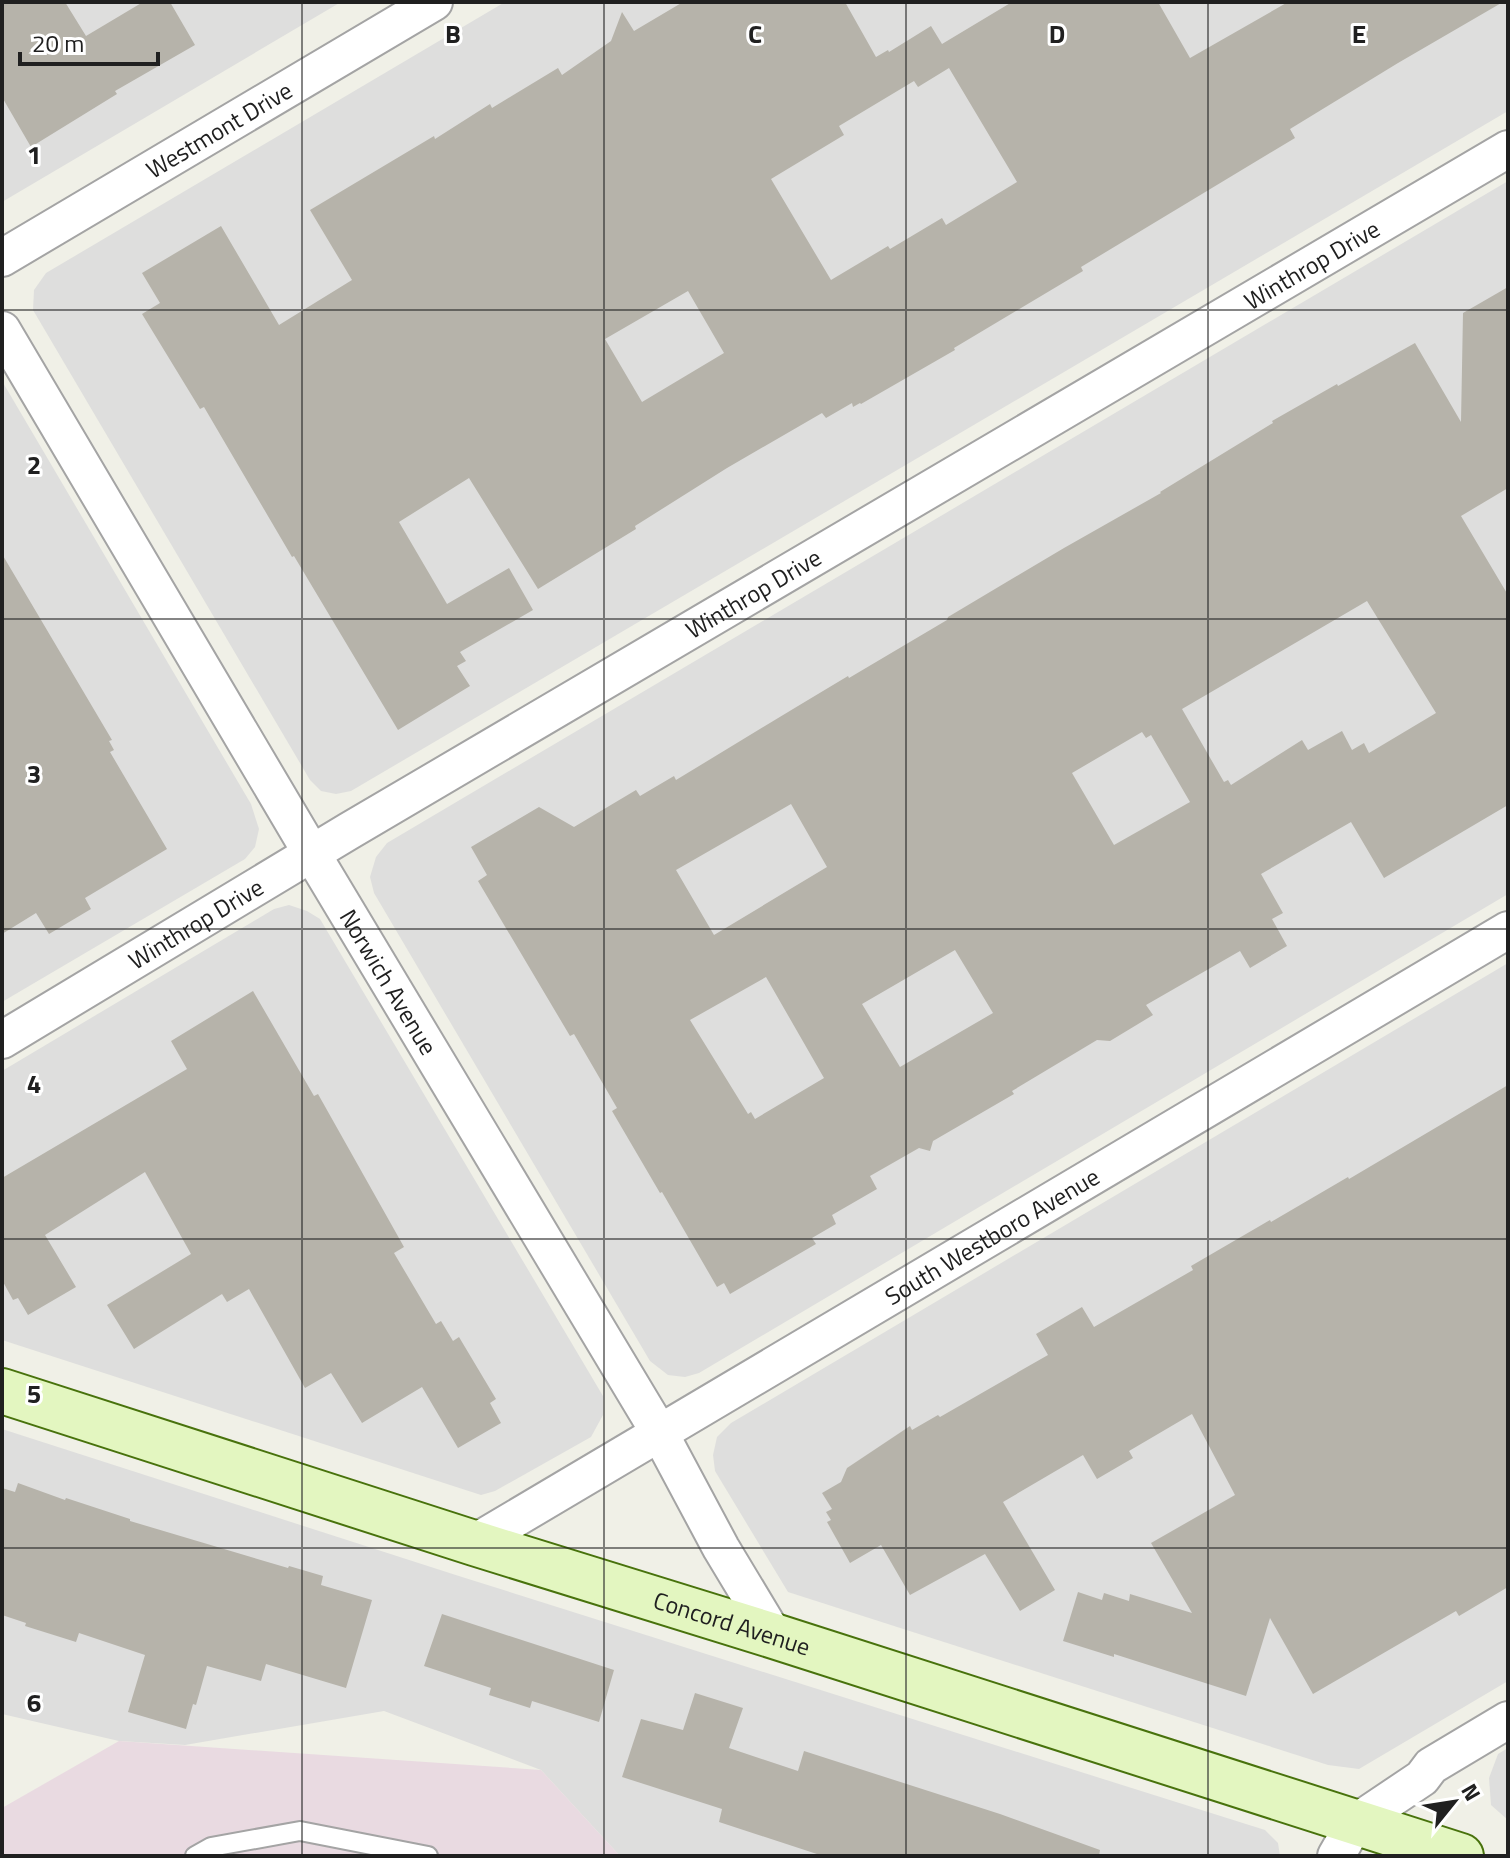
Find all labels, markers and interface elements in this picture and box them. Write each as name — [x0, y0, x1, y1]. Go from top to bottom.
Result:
text: B — [445, 14, 461, 53]
text: C — [748, 14, 762, 53]
text: D — [1049, 14, 1065, 53]
text: E — [1352, 14, 1366, 53]
scale bar — [20, 16, 158, 66]
text: 20 m — [32, 25, 84, 61]
street label: Westmont Drive — [139, 72, 299, 187]
text: 1 — [27, 135, 41, 174]
street label: Winthrop Drive — [1237, 211, 1386, 319]
text: 2 — [27, 445, 41, 484]
street label: Winthrop Drive — [679, 539, 828, 647]
text: 3 — [27, 754, 41, 793]
street label: Winthrop Drive — [121, 869, 270, 978]
street label: Norwich Avenue — [331, 902, 447, 1062]
text: 4 — [27, 1064, 41, 1103]
street label: South Westboro Avenue — [878, 1158, 1106, 1314]
text: 5 — [27, 1374, 41, 1413]
street label: Concord Avenue — [649, 1582, 815, 1665]
text: 6 — [27, 1683, 41, 1722]
north arrow — [1414, 1762, 1494, 1842]
text: N — [1453, 1777, 1490, 1807]

